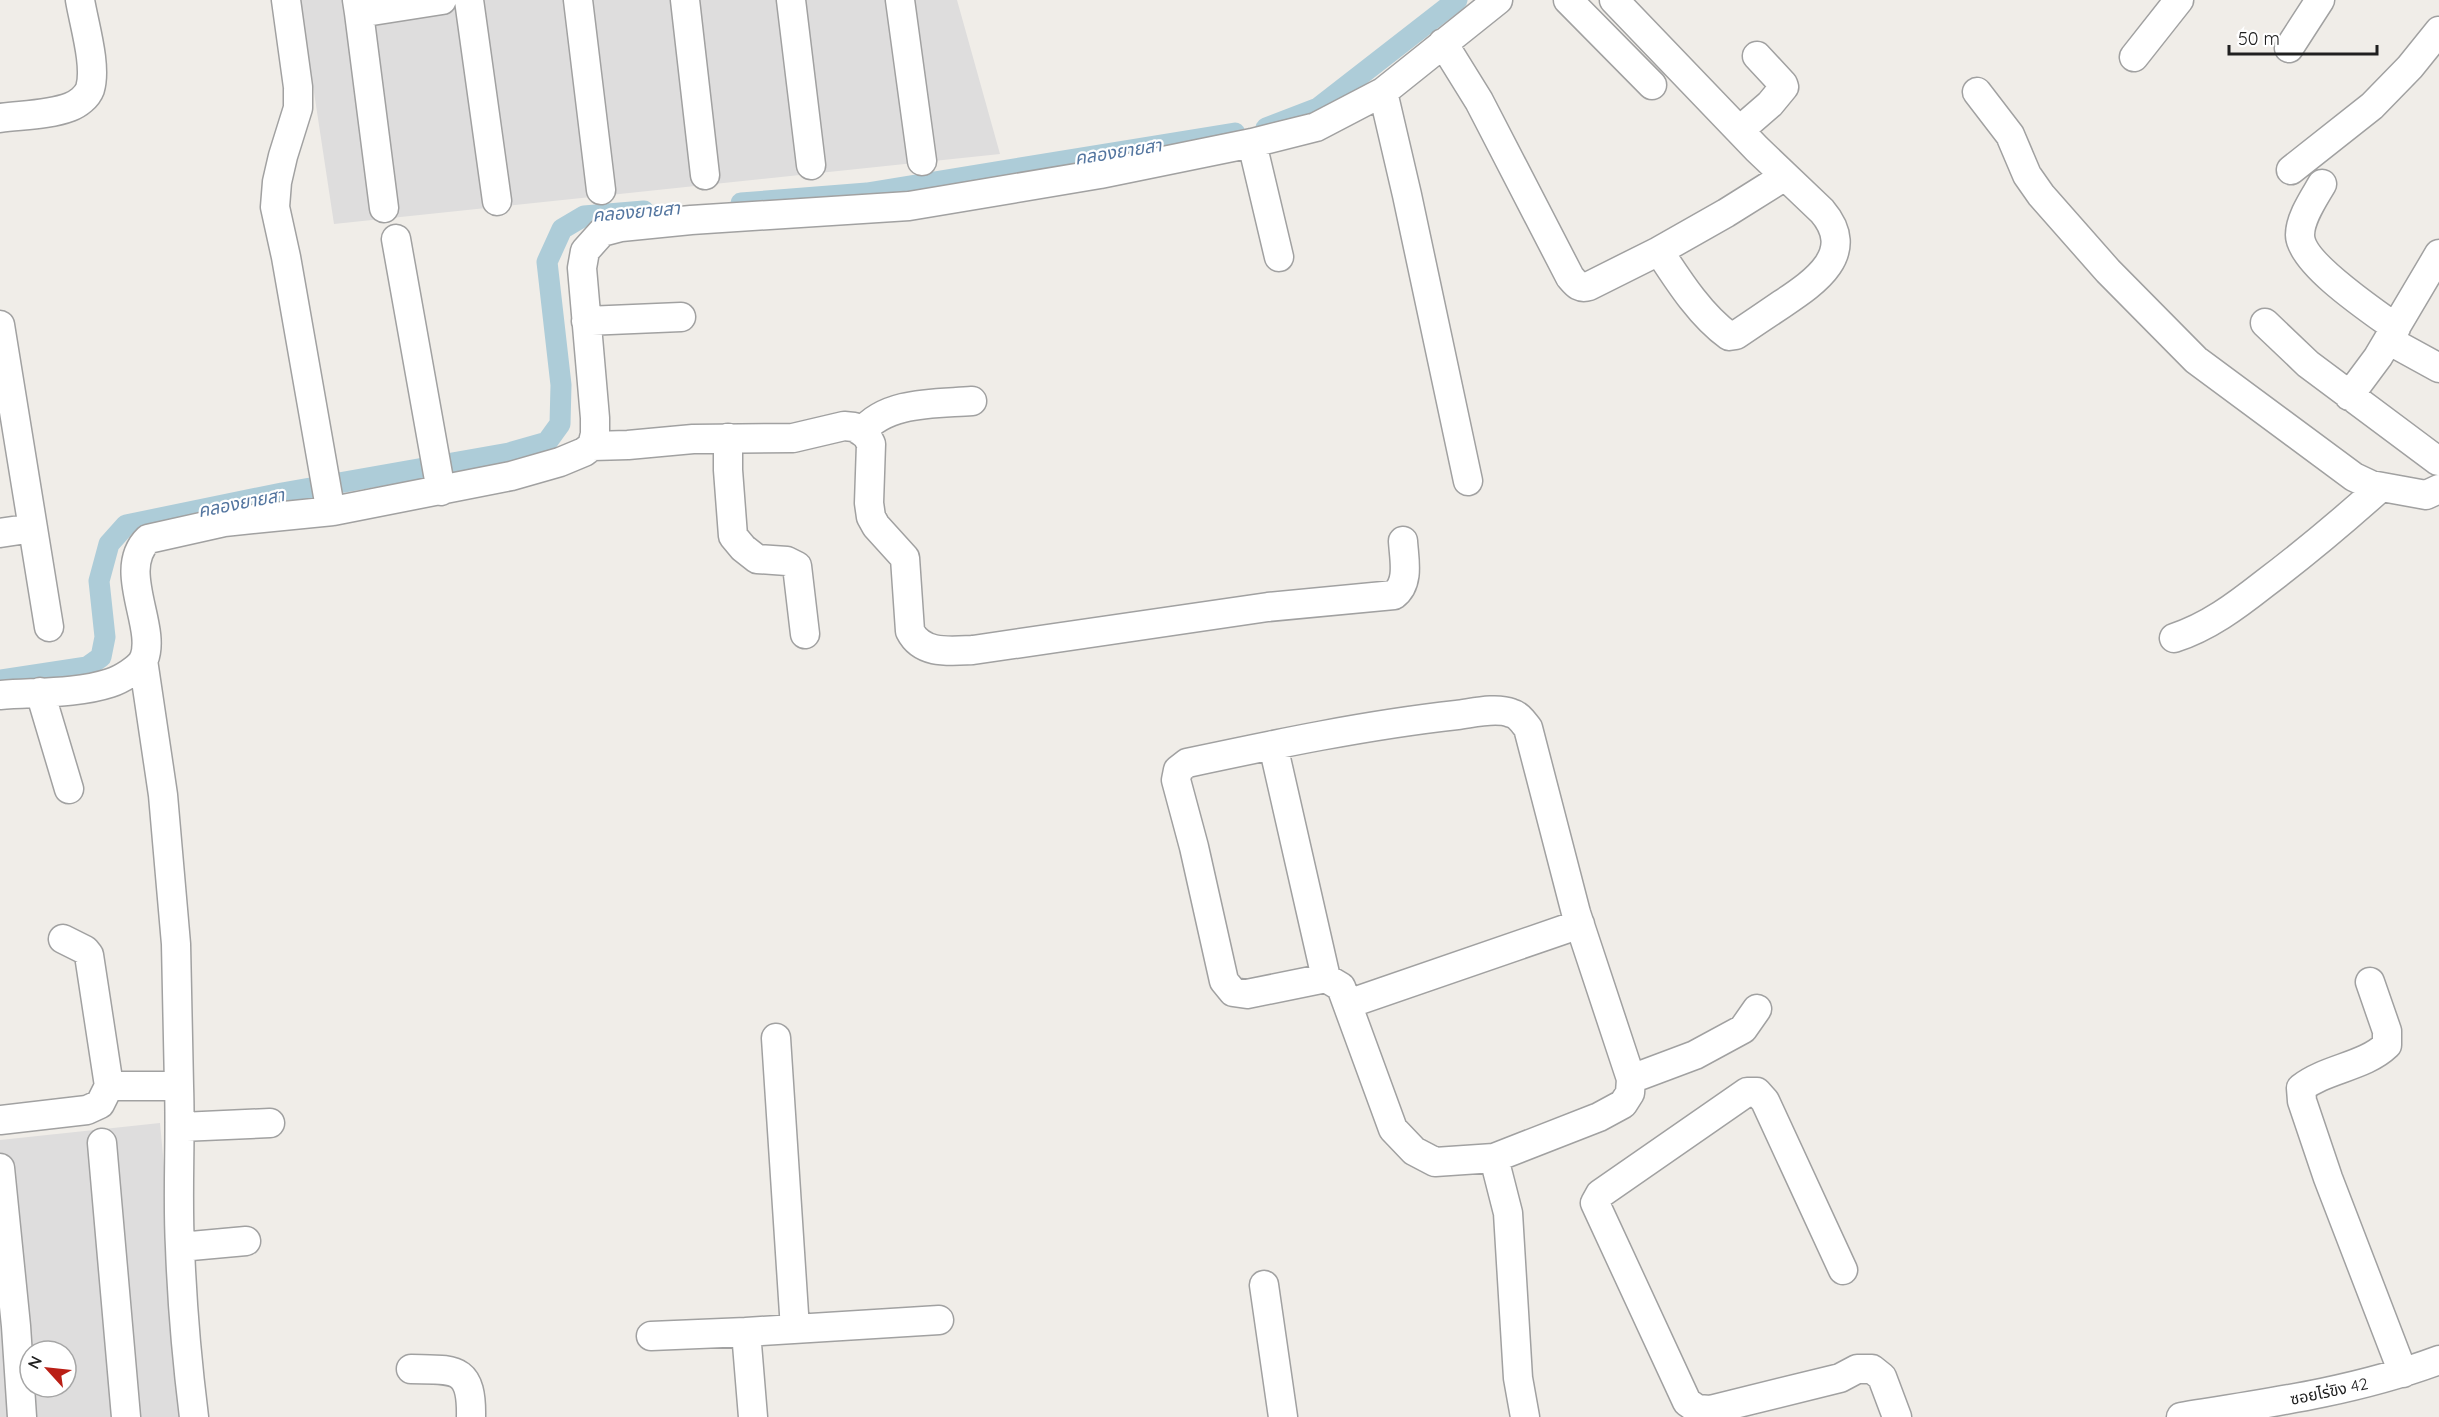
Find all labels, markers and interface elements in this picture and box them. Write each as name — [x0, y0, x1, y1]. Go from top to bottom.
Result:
scale bar — [2229, 18, 2378, 56]
text: 50 m — [2238, 27, 2280, 50]
water label: คลองยายสา — [1073, 133, 1164, 170]
water label: คลองยายสา — [591, 196, 681, 227]
water label: คลองยายสา — [196, 483, 287, 522]
north arrow — [18, 1339, 78, 1399]
text: N — [23, 1352, 46, 1372]
street label: ซอยไร่ขิง 42 — [2288, 1373, 2370, 1409]

